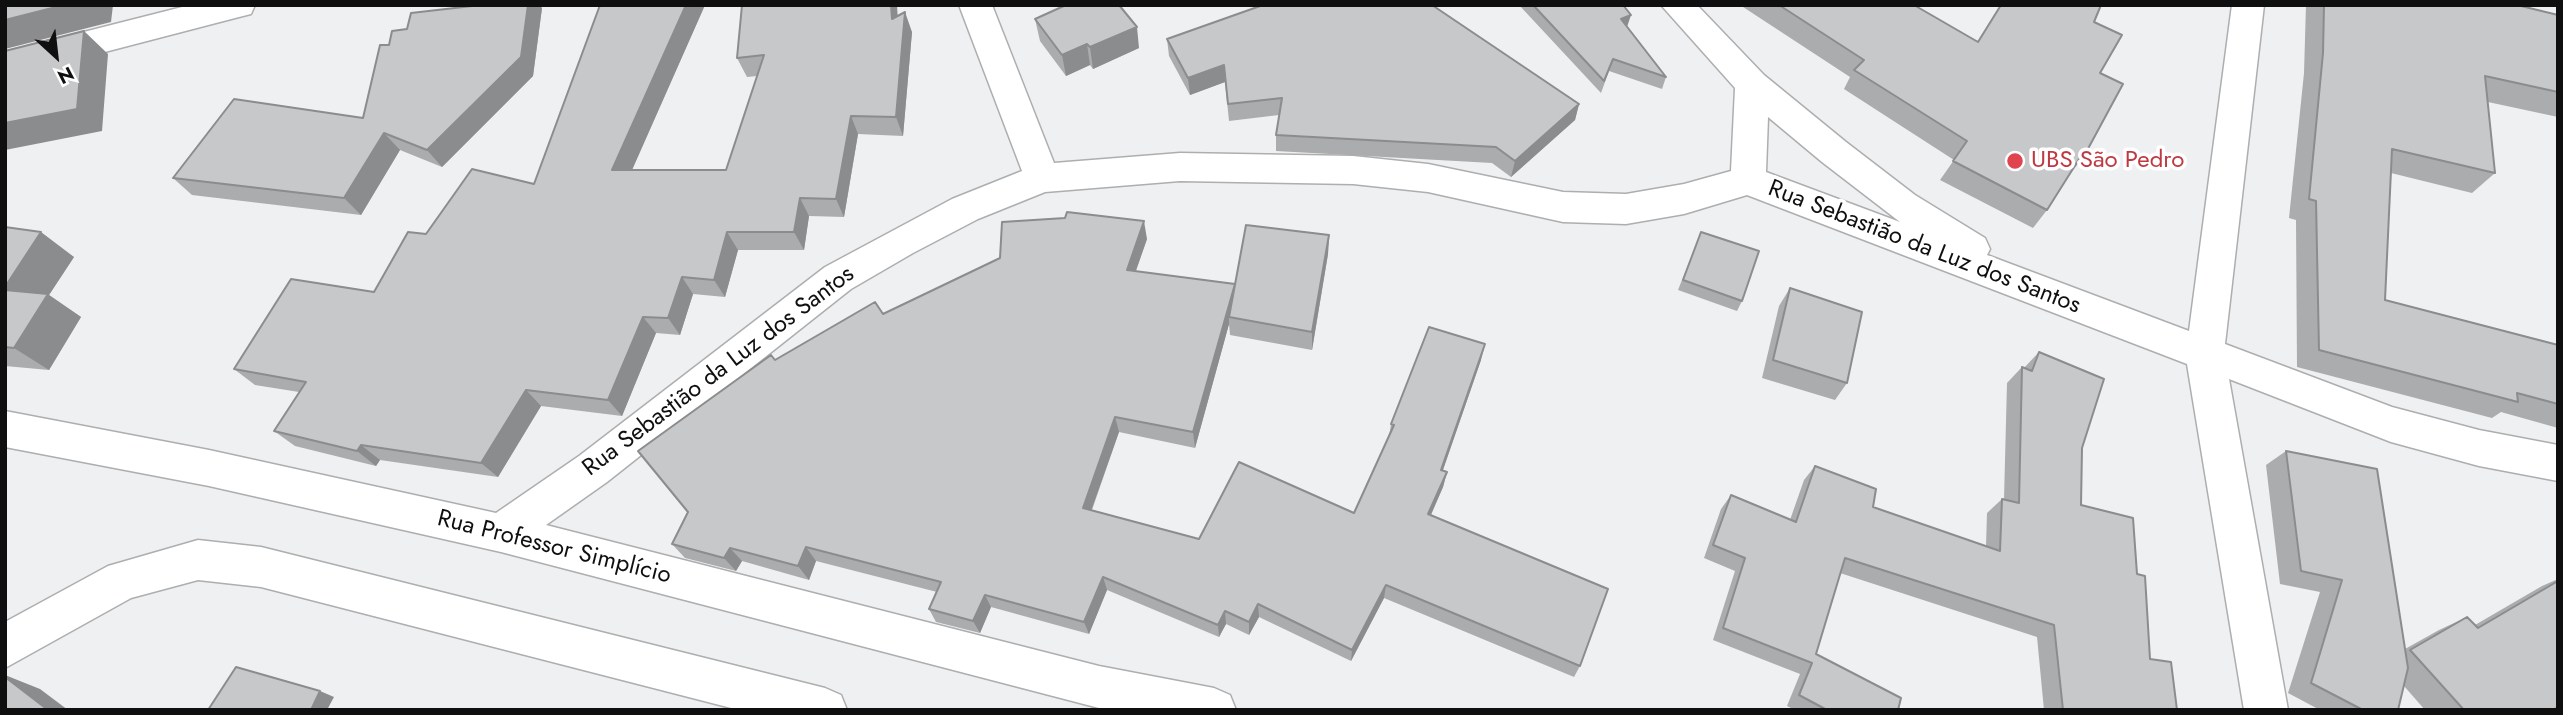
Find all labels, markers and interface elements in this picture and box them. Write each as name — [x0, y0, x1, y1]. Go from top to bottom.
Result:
north arrow — [21, 21, 91, 91]
text: N — [53, 60, 79, 91]
place label: UBS São Pedro — [2031, 147, 2184, 175]
marker: UBS São Pedro — [2005, 151, 2025, 171]
street label: Rua Sebastião da Luz dos Santos — [1764, 175, 2084, 321]
street label: Rua Sebastião da Luz dos Santos — [578, 261, 860, 483]
street label: Rua Professor Simplício — [434, 505, 674, 591]

